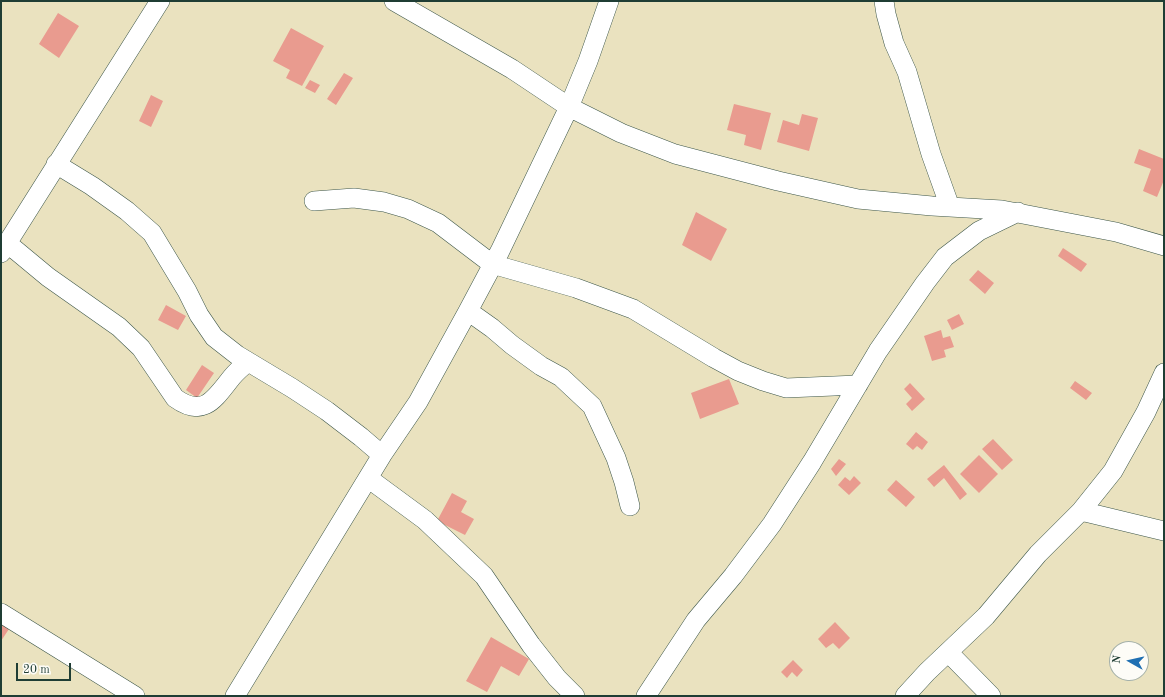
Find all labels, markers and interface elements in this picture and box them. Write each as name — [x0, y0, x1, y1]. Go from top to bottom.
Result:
north arrow — [1109, 641, 1149, 681]
text: N — [1112, 654, 1124, 664]
scale bar — [18, 655, 73, 681]
text: 20 m — [23, 664, 50, 676]

